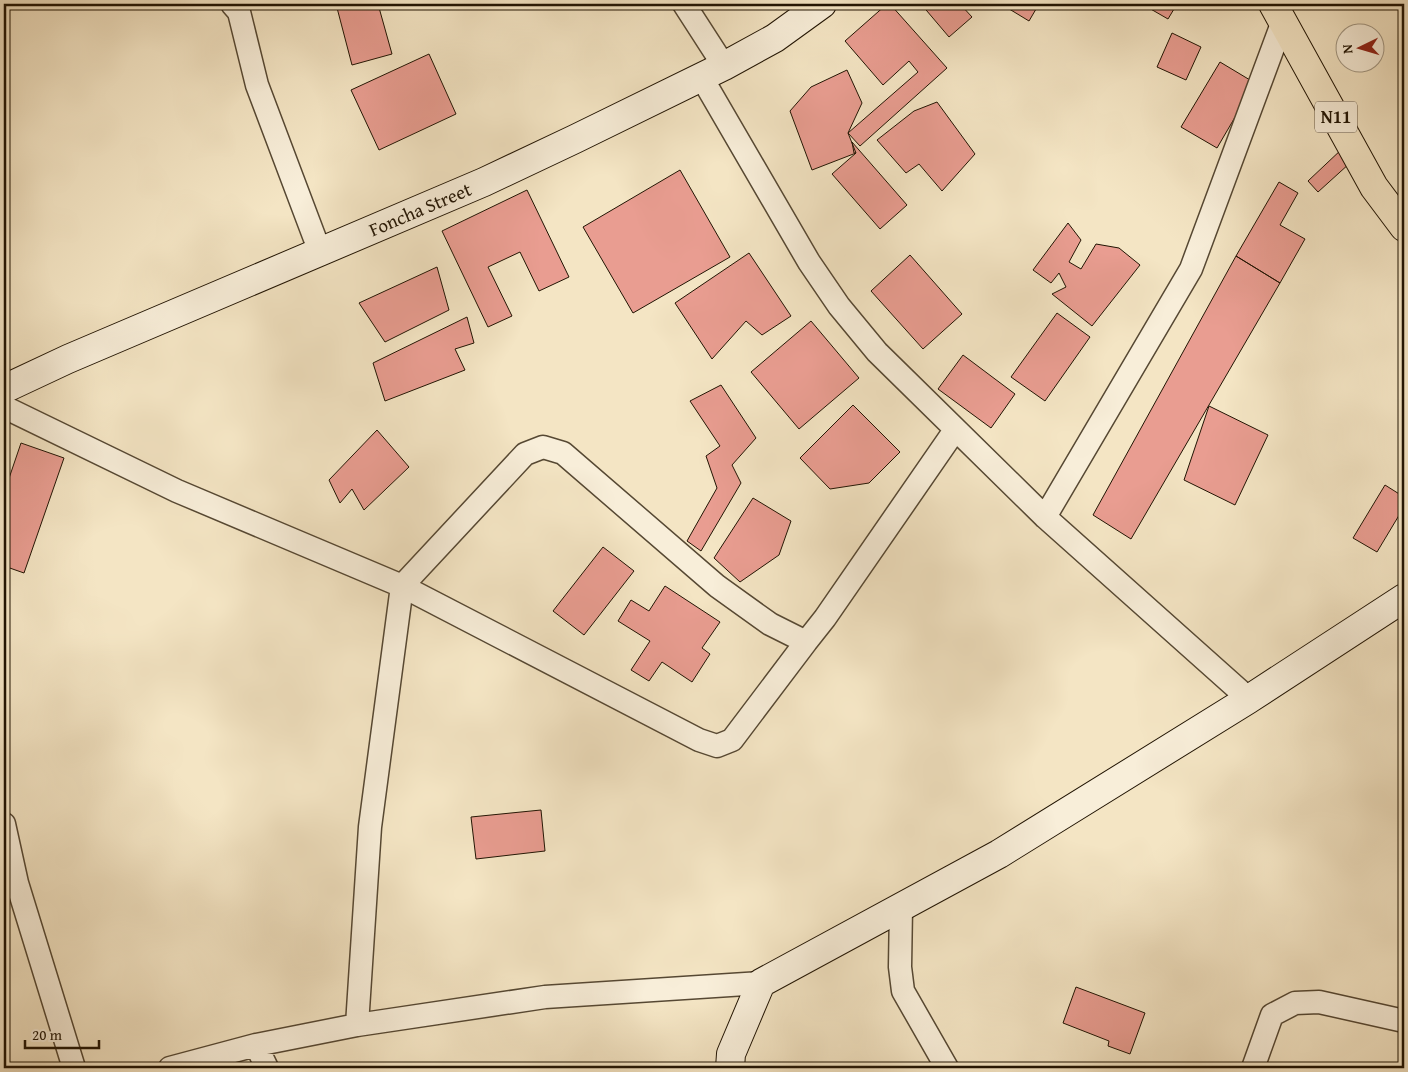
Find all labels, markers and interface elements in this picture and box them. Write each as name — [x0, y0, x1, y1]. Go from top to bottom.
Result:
north arrow — [1336, 22, 1386, 72]
text: N — [1337, 43, 1357, 55]
road number: N11 — [1315, 101, 1357, 132]
street label: Foncha Street — [364, 175, 476, 243]
scale bar — [25, 1017, 99, 1049]
text: 20 m — [32, 1024, 63, 1045]

